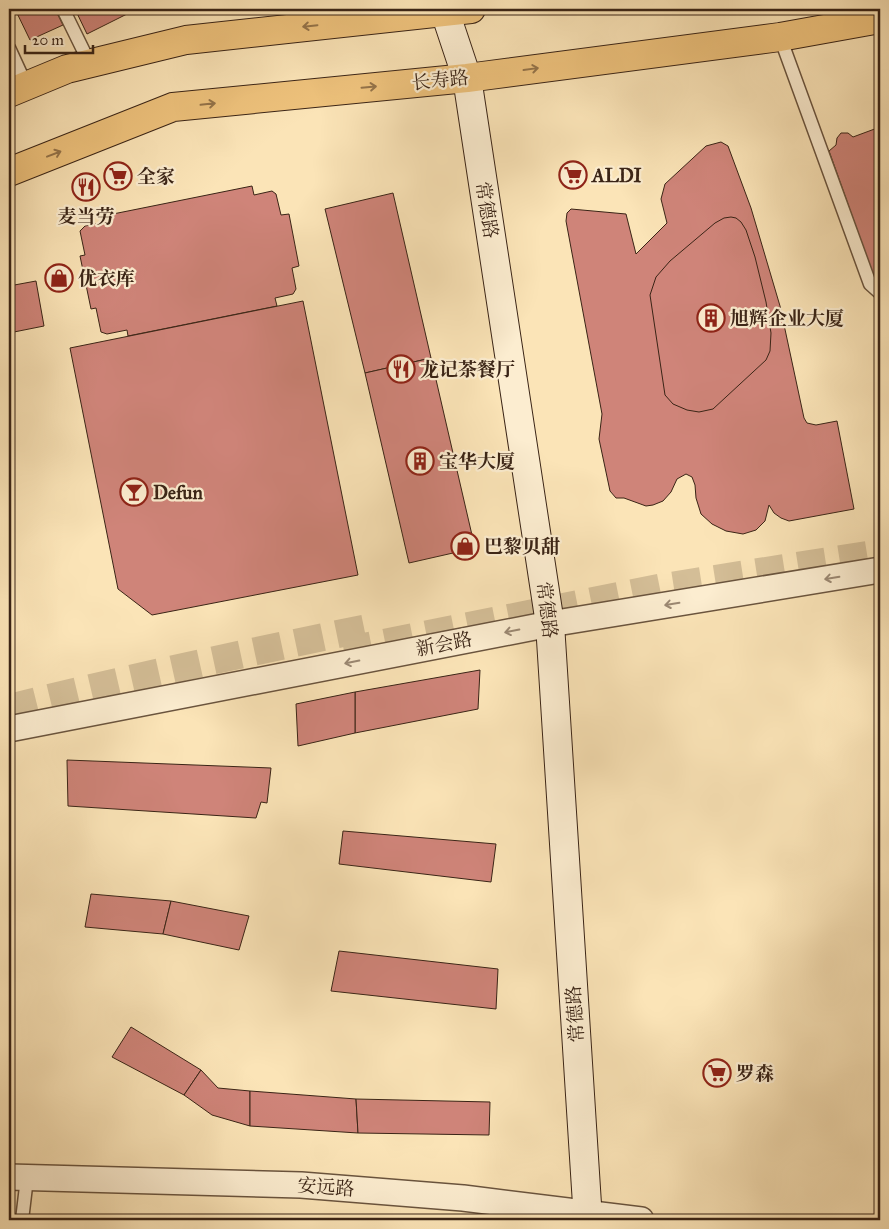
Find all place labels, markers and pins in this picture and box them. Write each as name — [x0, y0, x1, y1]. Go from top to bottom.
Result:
supermarket icon: ALDI — [558, 160, 588, 190]
supermarket icon: 全家 — [103, 161, 133, 191]
place label: ALDI — [590, 164, 642, 187]
place label: 全家 — [137, 165, 175, 188]
restaurant icon: 麦当劳 — [71, 172, 101, 202]
place label: 麦当劳 — [57, 205, 115, 228]
shop icon: 优衣库 — [44, 263, 74, 293]
place label: 优衣库 — [78, 267, 135, 290]
building icon: 旭辉企业大厦 — [696, 303, 726, 333]
place label: 旭辉企业大厦 — [730, 307, 844, 330]
restaurant icon: 龙记茶餐厅 — [386, 354, 416, 384]
place label: 龙记茶餐厅 — [420, 358, 515, 381]
building icon: 宝华大厦 — [405, 446, 435, 476]
place label: 宝华大厦 — [439, 450, 515, 473]
bar icon: Defun — [119, 477, 149, 507]
place label: Defun — [153, 481, 203, 504]
shop icon: 巴黎贝甜 — [450, 531, 480, 561]
place label: 巴黎贝甜 — [484, 535, 560, 558]
supermarket icon: 罗森 — [702, 1058, 732, 1088]
place label: 罗森 — [736, 1062, 774, 1085]

